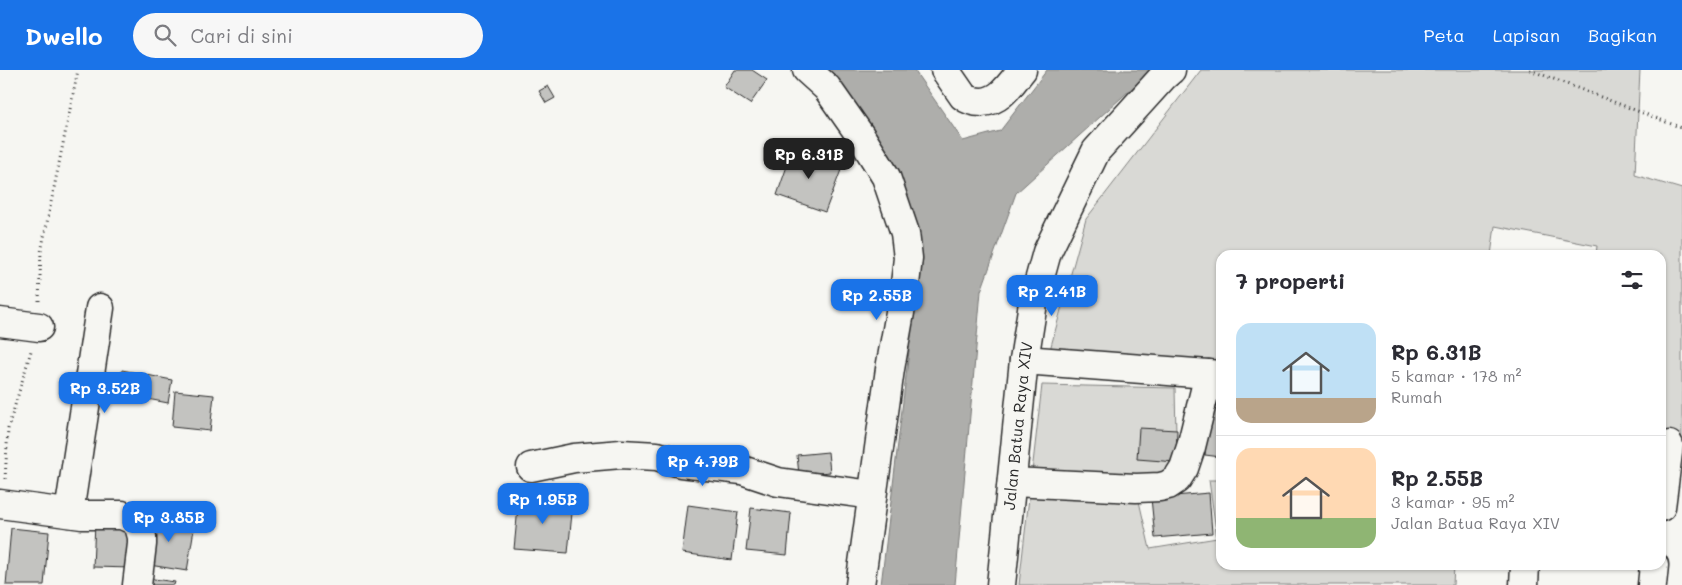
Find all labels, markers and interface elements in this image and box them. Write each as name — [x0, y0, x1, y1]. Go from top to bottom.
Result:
search box — [133, 13, 483, 58]
text: Dwello — [25, 20, 103, 51]
icon: search — [151, 21, 179, 49]
text: Cari di sini — [191, 23, 293, 48]
text: Peta — [1423, 23, 1465, 47]
text: Lapisan — [1493, 23, 1560, 47]
text: Bagikan — [1588, 23, 1657, 47]
pin: Rp 6.31B — [757, 138, 861, 180]
text: Rp 6.31B — [775, 143, 844, 164]
icon: filters — [1618, 266, 1646, 294]
text: 7 properti — [1236, 267, 1345, 294]
pin: Rp 2.41B — [1000, 274, 1104, 317]
pin: Rp 2.55B — [825, 278, 929, 321]
text: Rp 2.41B — [1018, 280, 1086, 301]
text: Rp 2.55B — [842, 284, 912, 305]
text: Rp 6.31B — [1391, 338, 1482, 365]
street label: Jalan Batua Raya XIV — [998, 340, 1037, 511]
icon: home — [1276, 343, 1336, 403]
text: 5 kamar · 178 m² — [1391, 365, 1522, 386]
pin: Rp 3.52B — [53, 372, 157, 414]
text: Rp 3.52B — [70, 377, 140, 398]
text: Rumah — [1391, 386, 1442, 407]
pin: Rp 4.79B — [651, 444, 755, 487]
text: Rp 4.79B — [667, 450, 739, 471]
text: Rp 2.55B — [1391, 464, 1483, 491]
icon: home — [1276, 468, 1336, 528]
pin: Rp 1.95B — [491, 482, 595, 525]
text: Rp 1.95B — [509, 488, 577, 509]
text: 3 kamar · 95 m² — [1391, 491, 1515, 512]
pin: Rp 3.85B — [117, 500, 221, 543]
text: Rp 3.85B — [133, 506, 205, 527]
text: Jalan Batua Raya XIV — [1391, 512, 1560, 533]

